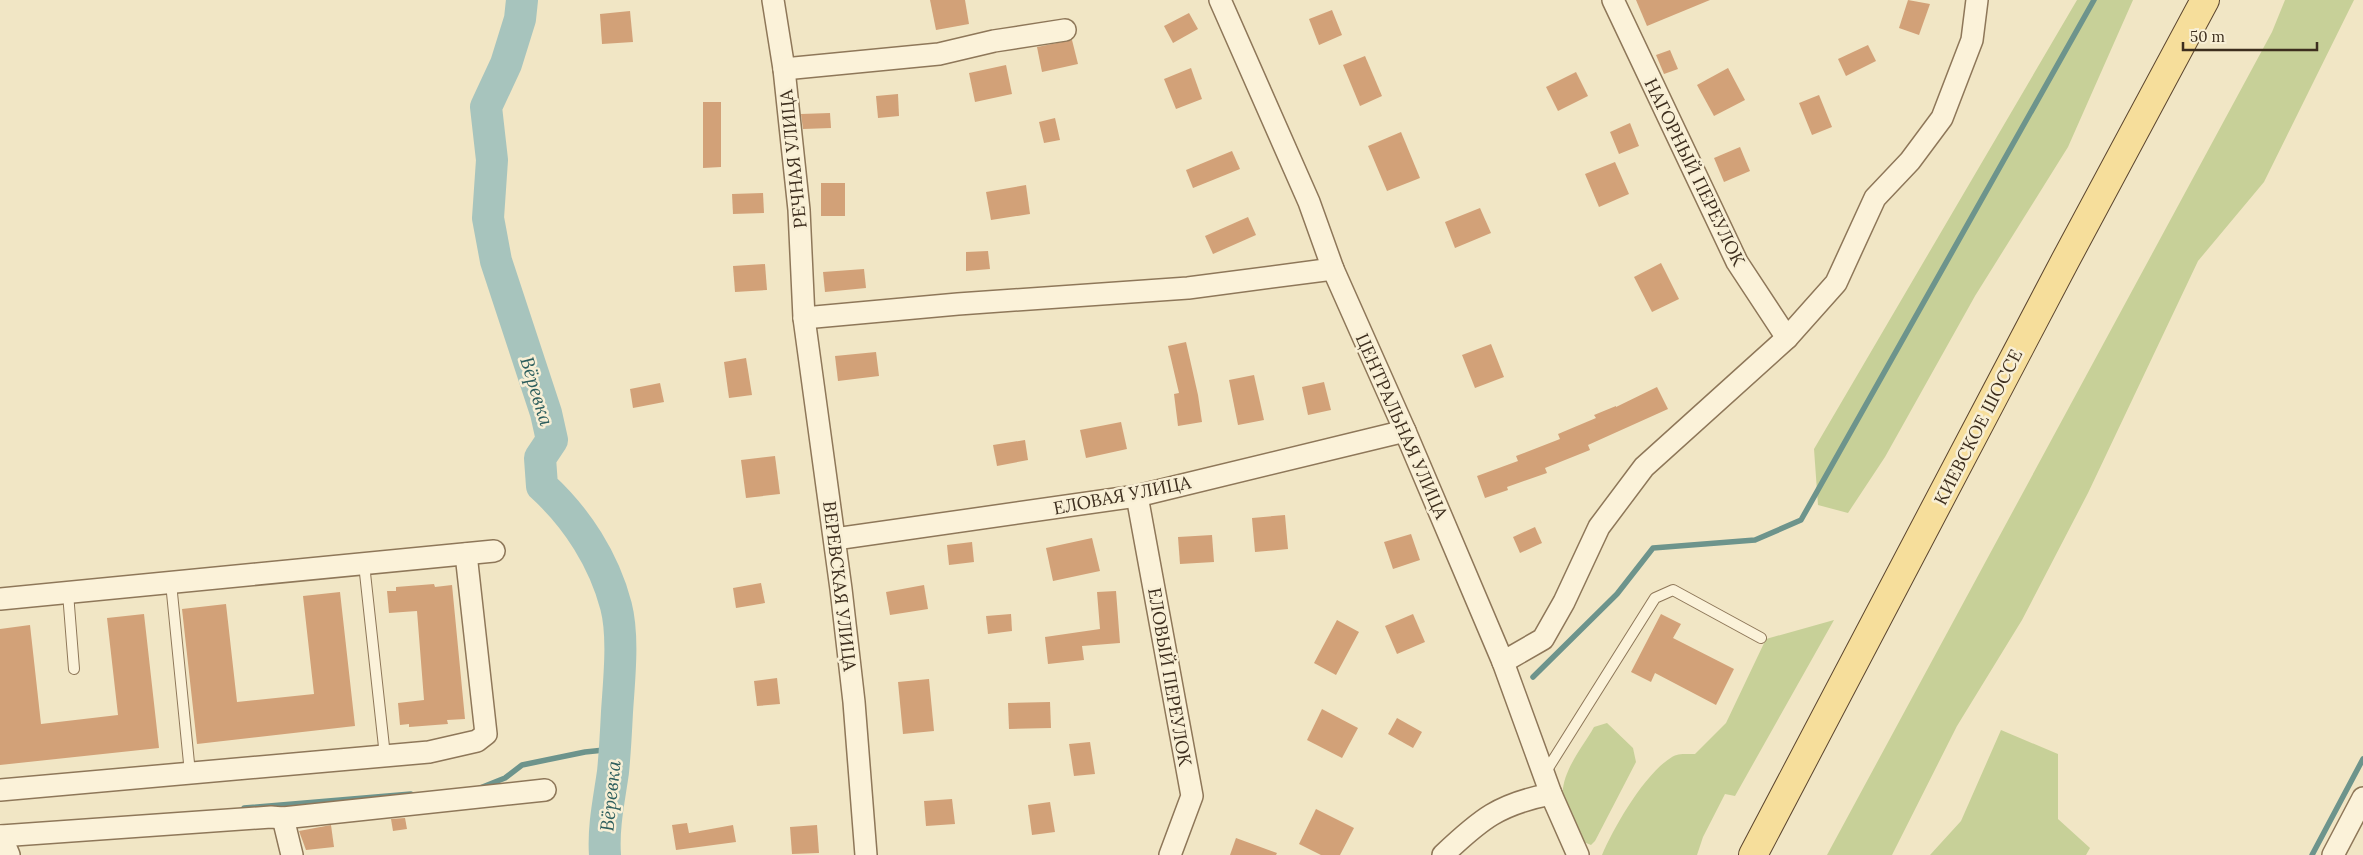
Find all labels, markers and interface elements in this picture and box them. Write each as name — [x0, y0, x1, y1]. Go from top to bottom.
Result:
scale bar — [2183, 20, 2317, 52]
text: 50 m — [2190, 27, 2225, 46]
street label: НАГОРНЫЙ ПЕРЕУЛОК — [1639, 74, 1751, 270]
street label: РЕЧНАЯ УЛИЦА — [774, 88, 812, 230]
street label: ЦЕНТРАЛЬНАЯ УЛИЦА — [1351, 330, 1454, 523]
street label: КИЕВСКОЕ ШОССЕ — [1929, 345, 2027, 509]
water label: Вёревка — [515, 354, 559, 429]
street label: ЕЛОВАЯ УЛИЦА — [1051, 470, 1193, 520]
street label: ВЕРЕВСКАЯ УЛИЦА — [818, 500, 862, 673]
street label: ЕЛОВЫЙ ПЕРЕУЛОК — [1143, 586, 1197, 769]
water label: Вёревка — [594, 759, 626, 833]

